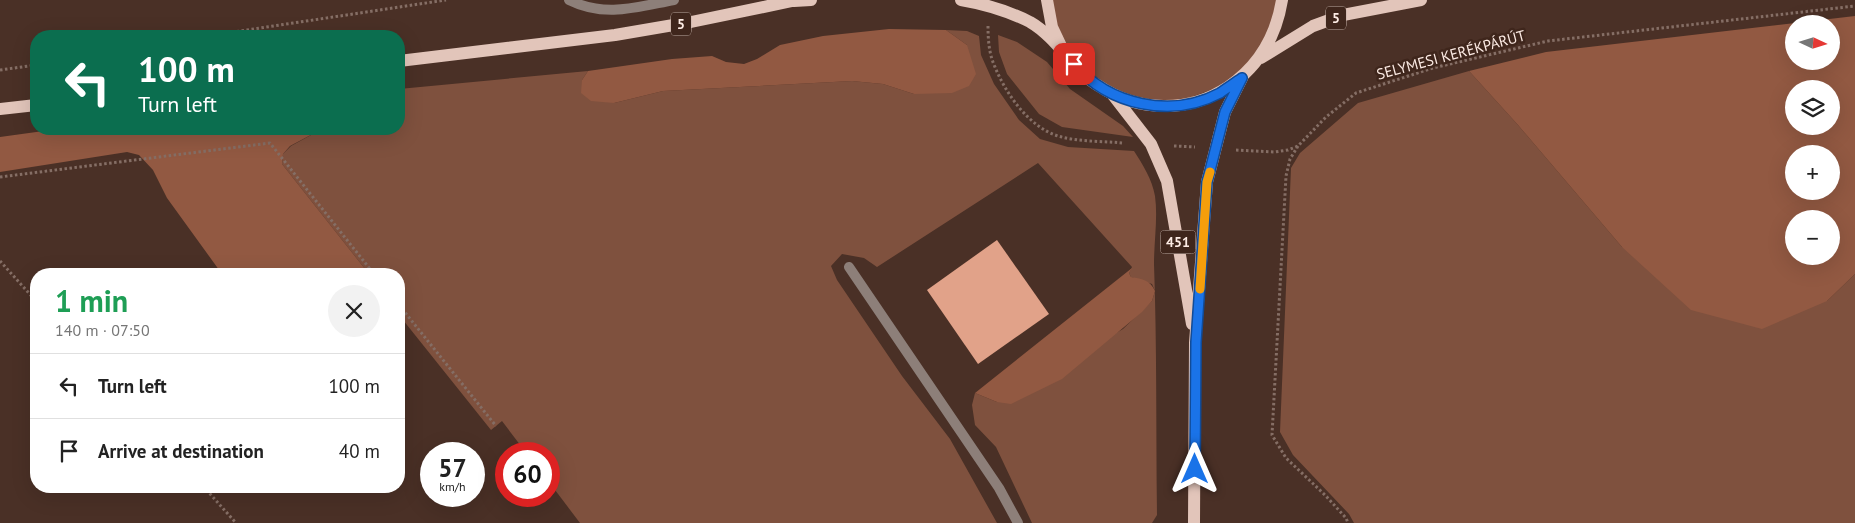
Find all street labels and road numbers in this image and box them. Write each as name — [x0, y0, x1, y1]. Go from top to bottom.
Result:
road number: 5 — [1326, 7, 1346, 30]
road number: 5 — [671, 12, 691, 36]
street label: SELYMESI KERÉKPÁRÚT — [1374, 25, 1528, 84]
road number: 451 — [1160, 230, 1196, 253]

